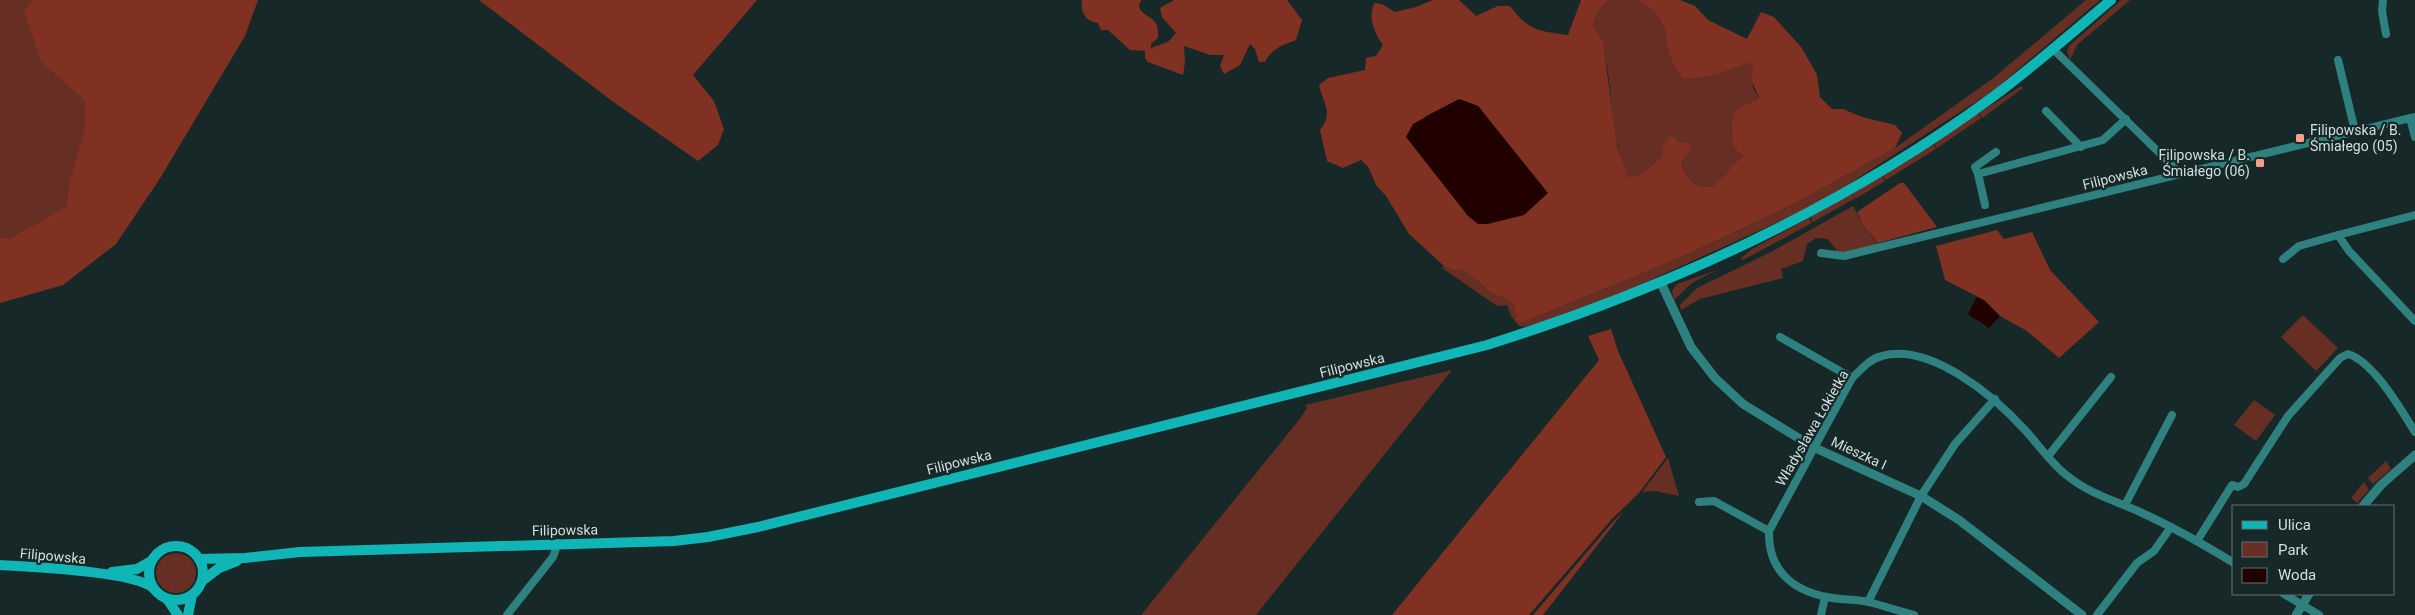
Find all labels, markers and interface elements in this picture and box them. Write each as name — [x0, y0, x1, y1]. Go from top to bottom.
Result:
place label: Filipowska / B. Śmiałego (05) — [2310, 122, 2401, 155]
marker: Filipowska / B. Śmiałego (05) — [2294, 132, 2306, 144]
place label: Filipowska / B. Śmiałego (06) — [2159, 147, 2250, 180]
marker: Filipowska / B. Śmiałego (06) — [2254, 157, 2266, 169]
street label: Filipowska — [2081, 161, 2149, 193]
street label: Filipowska — [1318, 349, 1386, 381]
street label: Władysława Łokietka — [1772, 367, 1852, 489]
street label: Mieszka I — [1829, 433, 1889, 473]
street label: Filipowska — [925, 446, 993, 478]
legend — [2232, 505, 2395, 595]
text: Ulica — [2278, 516, 2311, 534]
street label: Filipowska — [532, 521, 598, 539]
text: Park — [2278, 541, 2309, 559]
street label: Filipowska — [19, 545, 87, 567]
text: Woda — [2278, 566, 2316, 584]

